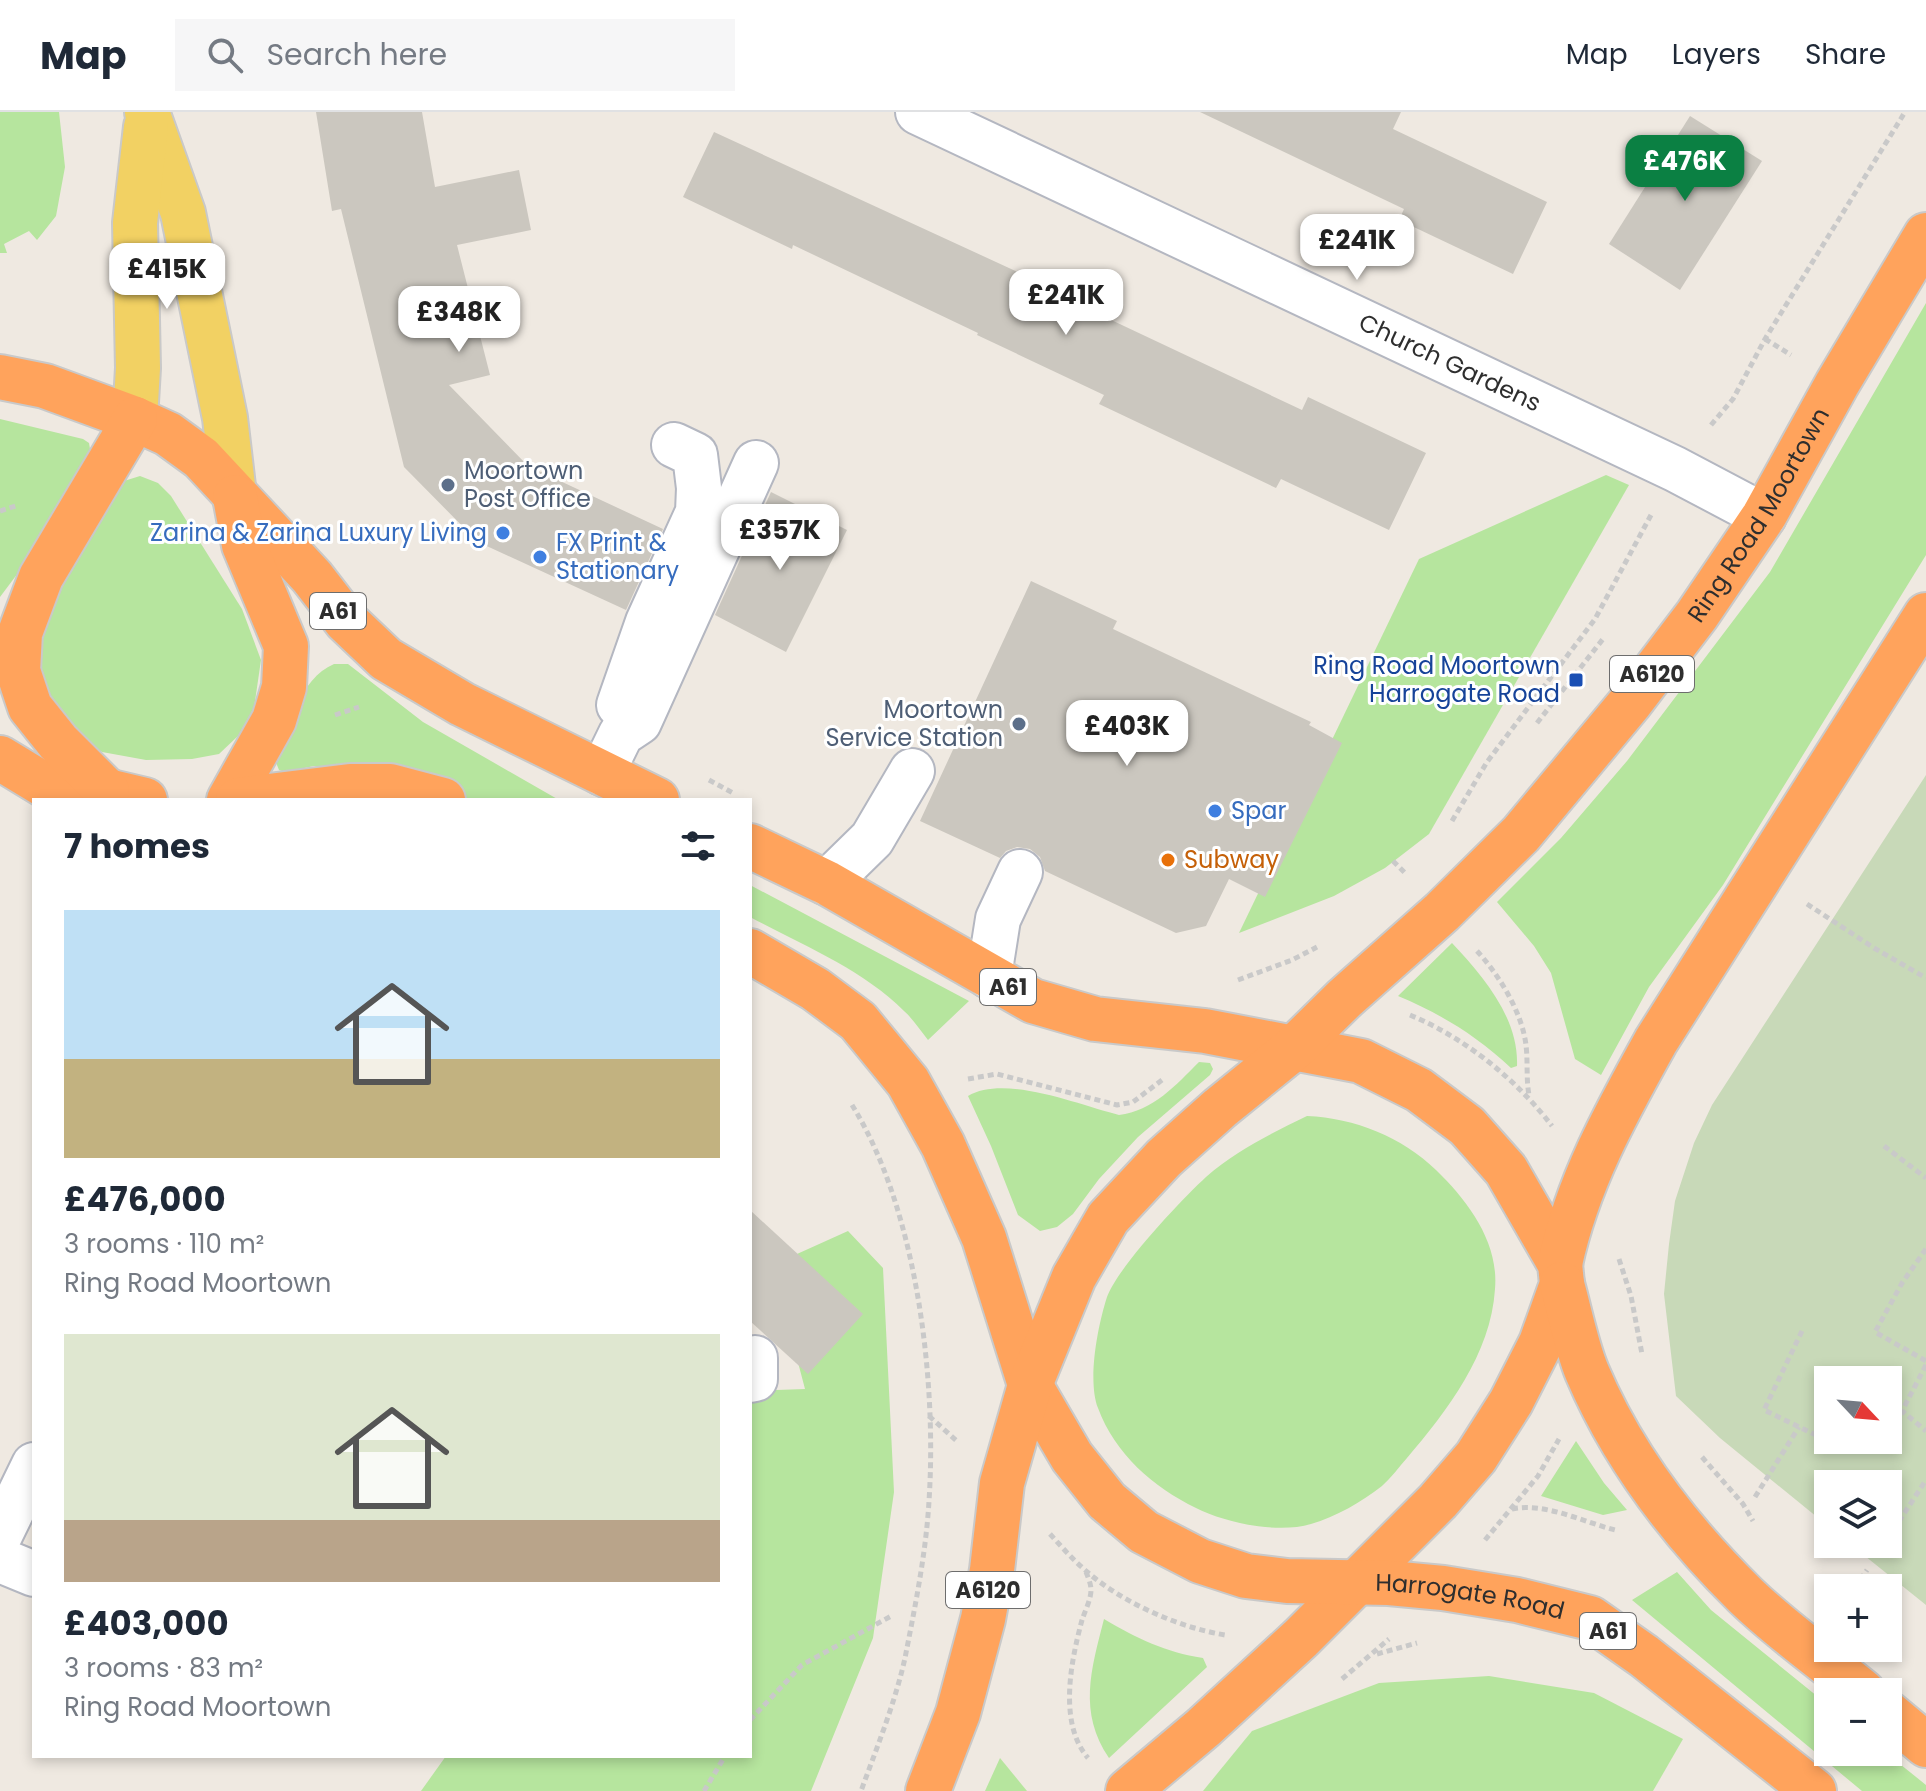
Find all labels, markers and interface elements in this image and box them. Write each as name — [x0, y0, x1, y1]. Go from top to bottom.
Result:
search box — [175, 19, 735, 91]
text: Map — [40, 29, 127, 82]
icon: search — [203, 33, 247, 77]
text: Search here — [267, 33, 447, 76]
text: Map — [1566, 35, 1628, 74]
text: Layers — [1672, 35, 1761, 74]
text: Share — [1805, 35, 1886, 74]
pin: £476K — [1629, 135, 1741, 203]
text: £476K — [1643, 143, 1727, 179]
pin: £241K — [1301, 214, 1413, 282]
text: £241K — [1318, 222, 1396, 258]
pin: £415K — [111, 243, 223, 311]
text: £415K — [127, 251, 207, 287]
pin: £241K — [1010, 269, 1122, 337]
text: £241K — [1027, 277, 1105, 313]
pin: £348K — [403, 286, 515, 354]
text: £348K — [416, 294, 502, 330]
street label: Church Gardens — [1354, 305, 1546, 419]
street label: Ring Road Moortown — [1680, 401, 1837, 629]
place label: Moortown Post Office — [464, 454, 591, 515]
marker: Moortown Post Office — [439, 476, 457, 494]
pin: £357K — [724, 504, 836, 572]
text: £357K — [739, 512, 821, 548]
place label: Zarina & Zarina Luxury Living — [150, 516, 487, 549]
marker: Zarina & Zarina Luxury Living — [494, 524, 512, 542]
place label: FX Print & Stationary — [556, 526, 680, 587]
marker: FX Print & Stationary — [531, 548, 549, 566]
road number: A61 — [310, 593, 366, 629]
place label: Ring Road Moortown Harrogate Road — [1313, 649, 1560, 710]
road number: A6120 — [1610, 656, 1694, 692]
marker: Ring Road Moortown Harrogate Road — [1567, 671, 1585, 689]
place label: Moortown Service Station — [825, 693, 1003, 754]
pin: £403K — [1071, 700, 1183, 768]
text: £403K — [1084, 708, 1170, 744]
marker: Moortown Service Station — [1010, 715, 1028, 733]
place label: Spar — [1231, 794, 1287, 827]
marker: Spar — [1206, 802, 1224, 820]
text: 7 homes — [64, 822, 210, 870]
icon: filters — [676, 824, 720, 868]
place label: Subway — [1184, 843, 1280, 876]
marker: Subway — [1159, 851, 1177, 869]
icon: home — [320, 962, 464, 1106]
road number: A61 — [980, 969, 1036, 1005]
text: £476,000 — [64, 1175, 226, 1223]
text: 3 rooms · 110 m² — [64, 1226, 264, 1262]
text: Ring Road Moortown — [64, 1265, 331, 1301]
north arrow — [1814, 1366, 1902, 1454]
map controls — [1814, 1366, 1902, 1766]
icon: home — [320, 1386, 464, 1530]
button: layers — [1814, 1470, 1902, 1558]
street label: Harrogate Road — [1375, 1566, 1568, 1627]
road number: A6120 — [946, 1572, 1030, 1608]
button: + — [1814, 1574, 1902, 1662]
text: £403,000 — [64, 1599, 229, 1647]
road number: A61 — [1580, 1613, 1636, 1649]
text: 3 rooms · 83 m² — [64, 1650, 263, 1686]
button: − — [1814, 1678, 1902, 1766]
text: Ring Road Moortown — [64, 1689, 331, 1725]

